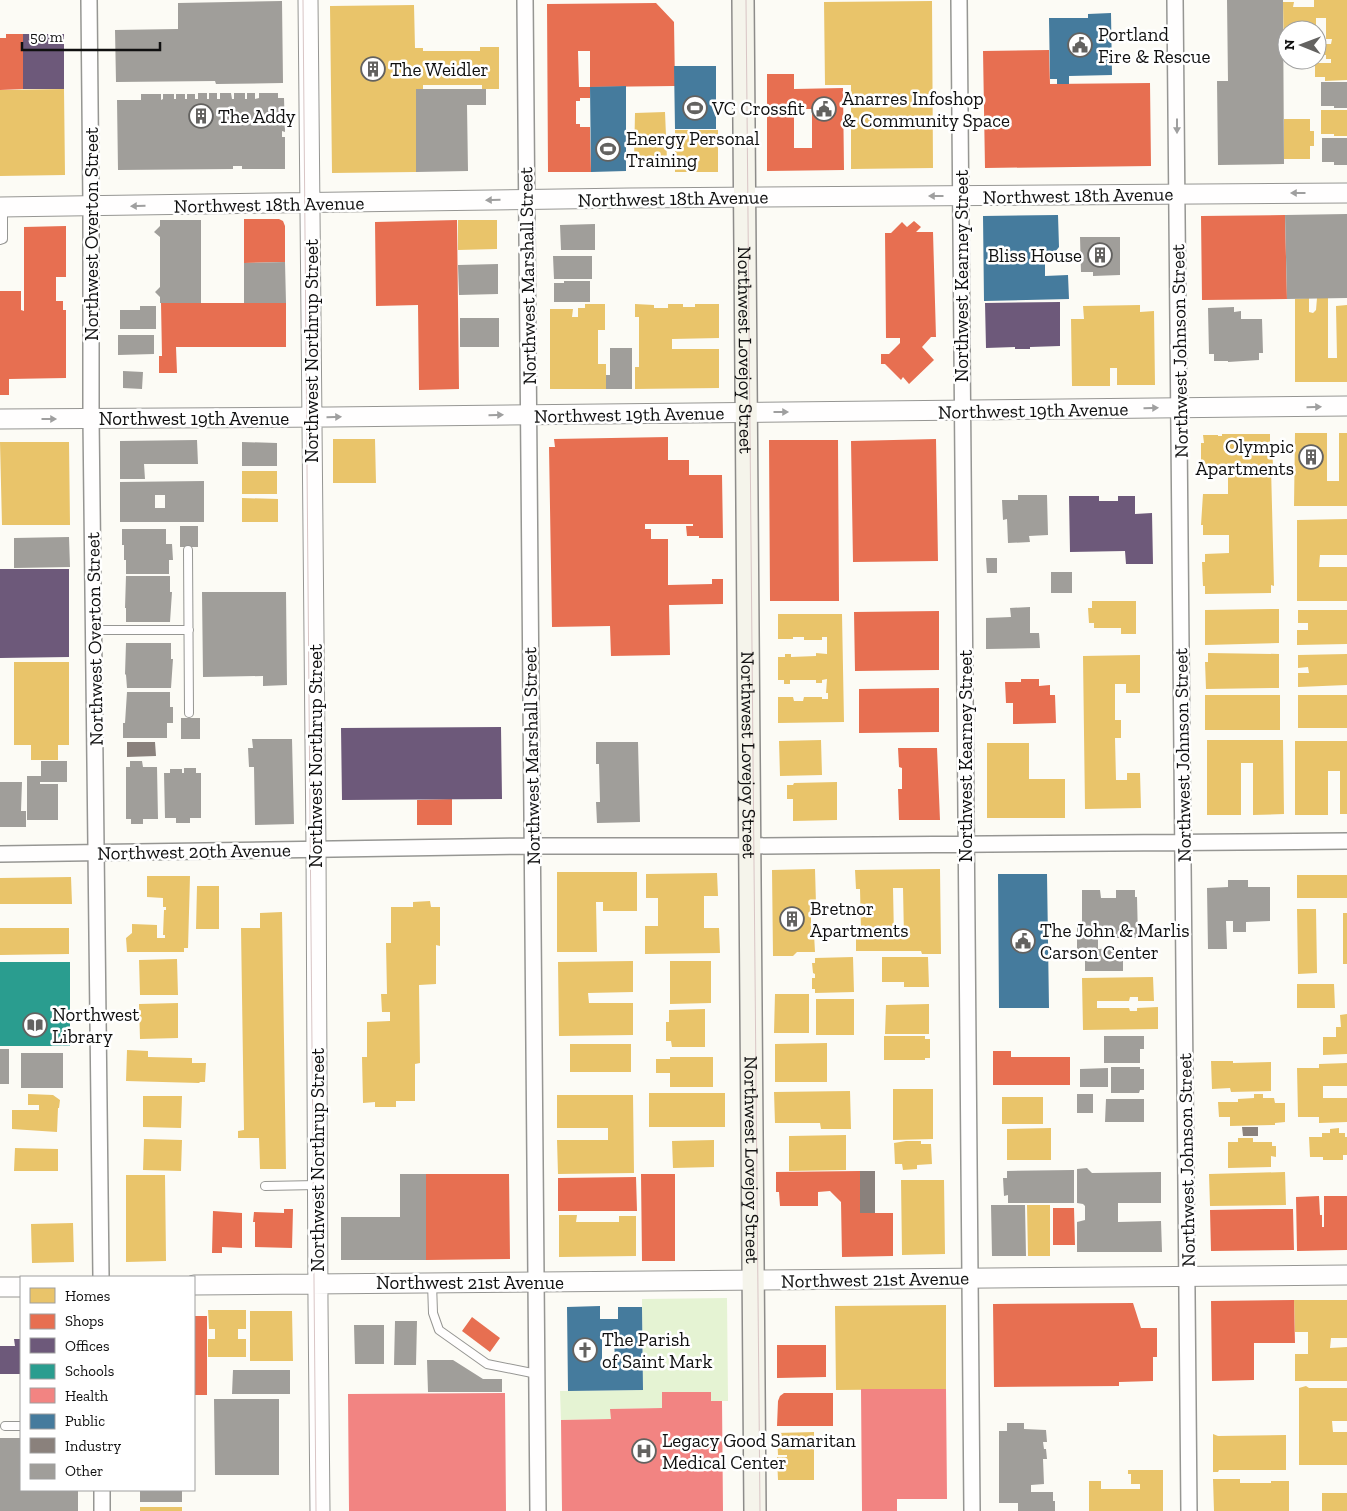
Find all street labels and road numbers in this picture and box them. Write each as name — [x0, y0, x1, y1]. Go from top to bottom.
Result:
street label: Northwest Overton Street — [80, 127, 103, 341]
street label: Northwest Marshall Street — [514, 167, 541, 385]
street label: Northwest Kearney Street — [950, 170, 973, 382]
street label: Northwest 18th Avenue — [983, 182, 1174, 209]
street label: Northwest 18th Avenue — [578, 185, 769, 212]
street label: Northwest 18th Avenue — [174, 191, 365, 218]
street label: Northwest Northrup Street — [300, 239, 323, 463]
street label: Northwest Johnson Street — [1166, 244, 1193, 458]
street label: Northwest Lovejoy Street — [733, 246, 758, 454]
street label: Northwest 19th Avenue — [938, 397, 1128, 424]
street label: Northwest 19th Avenue — [534, 401, 724, 428]
street label: Northwest 19th Avenue — [99, 407, 289, 430]
street label: Northwest Overton Street — [81, 532, 108, 746]
street label: Northwest Northrup Street — [304, 644, 327, 868]
street label: Northwest Marshall Street — [518, 647, 545, 865]
street label: Northwest Johnson Street — [1169, 648, 1196, 862]
street label: Northwest Kearney Street — [954, 650, 977, 862]
street label: Northwest Lovejoy Street — [736, 651, 761, 859]
street label: Northwest 20th Avenue — [97, 838, 291, 865]
street label: Northwest Northrup Street — [306, 1048, 329, 1272]
street label: Northwest Johnson Street — [1173, 1053, 1200, 1267]
street label: Northwest Lovejoy Street — [739, 1056, 764, 1264]
street label: Northwest 21st Avenue — [781, 1266, 969, 1293]
street label: Northwest 21st Avenue — [376, 1271, 564, 1294]

